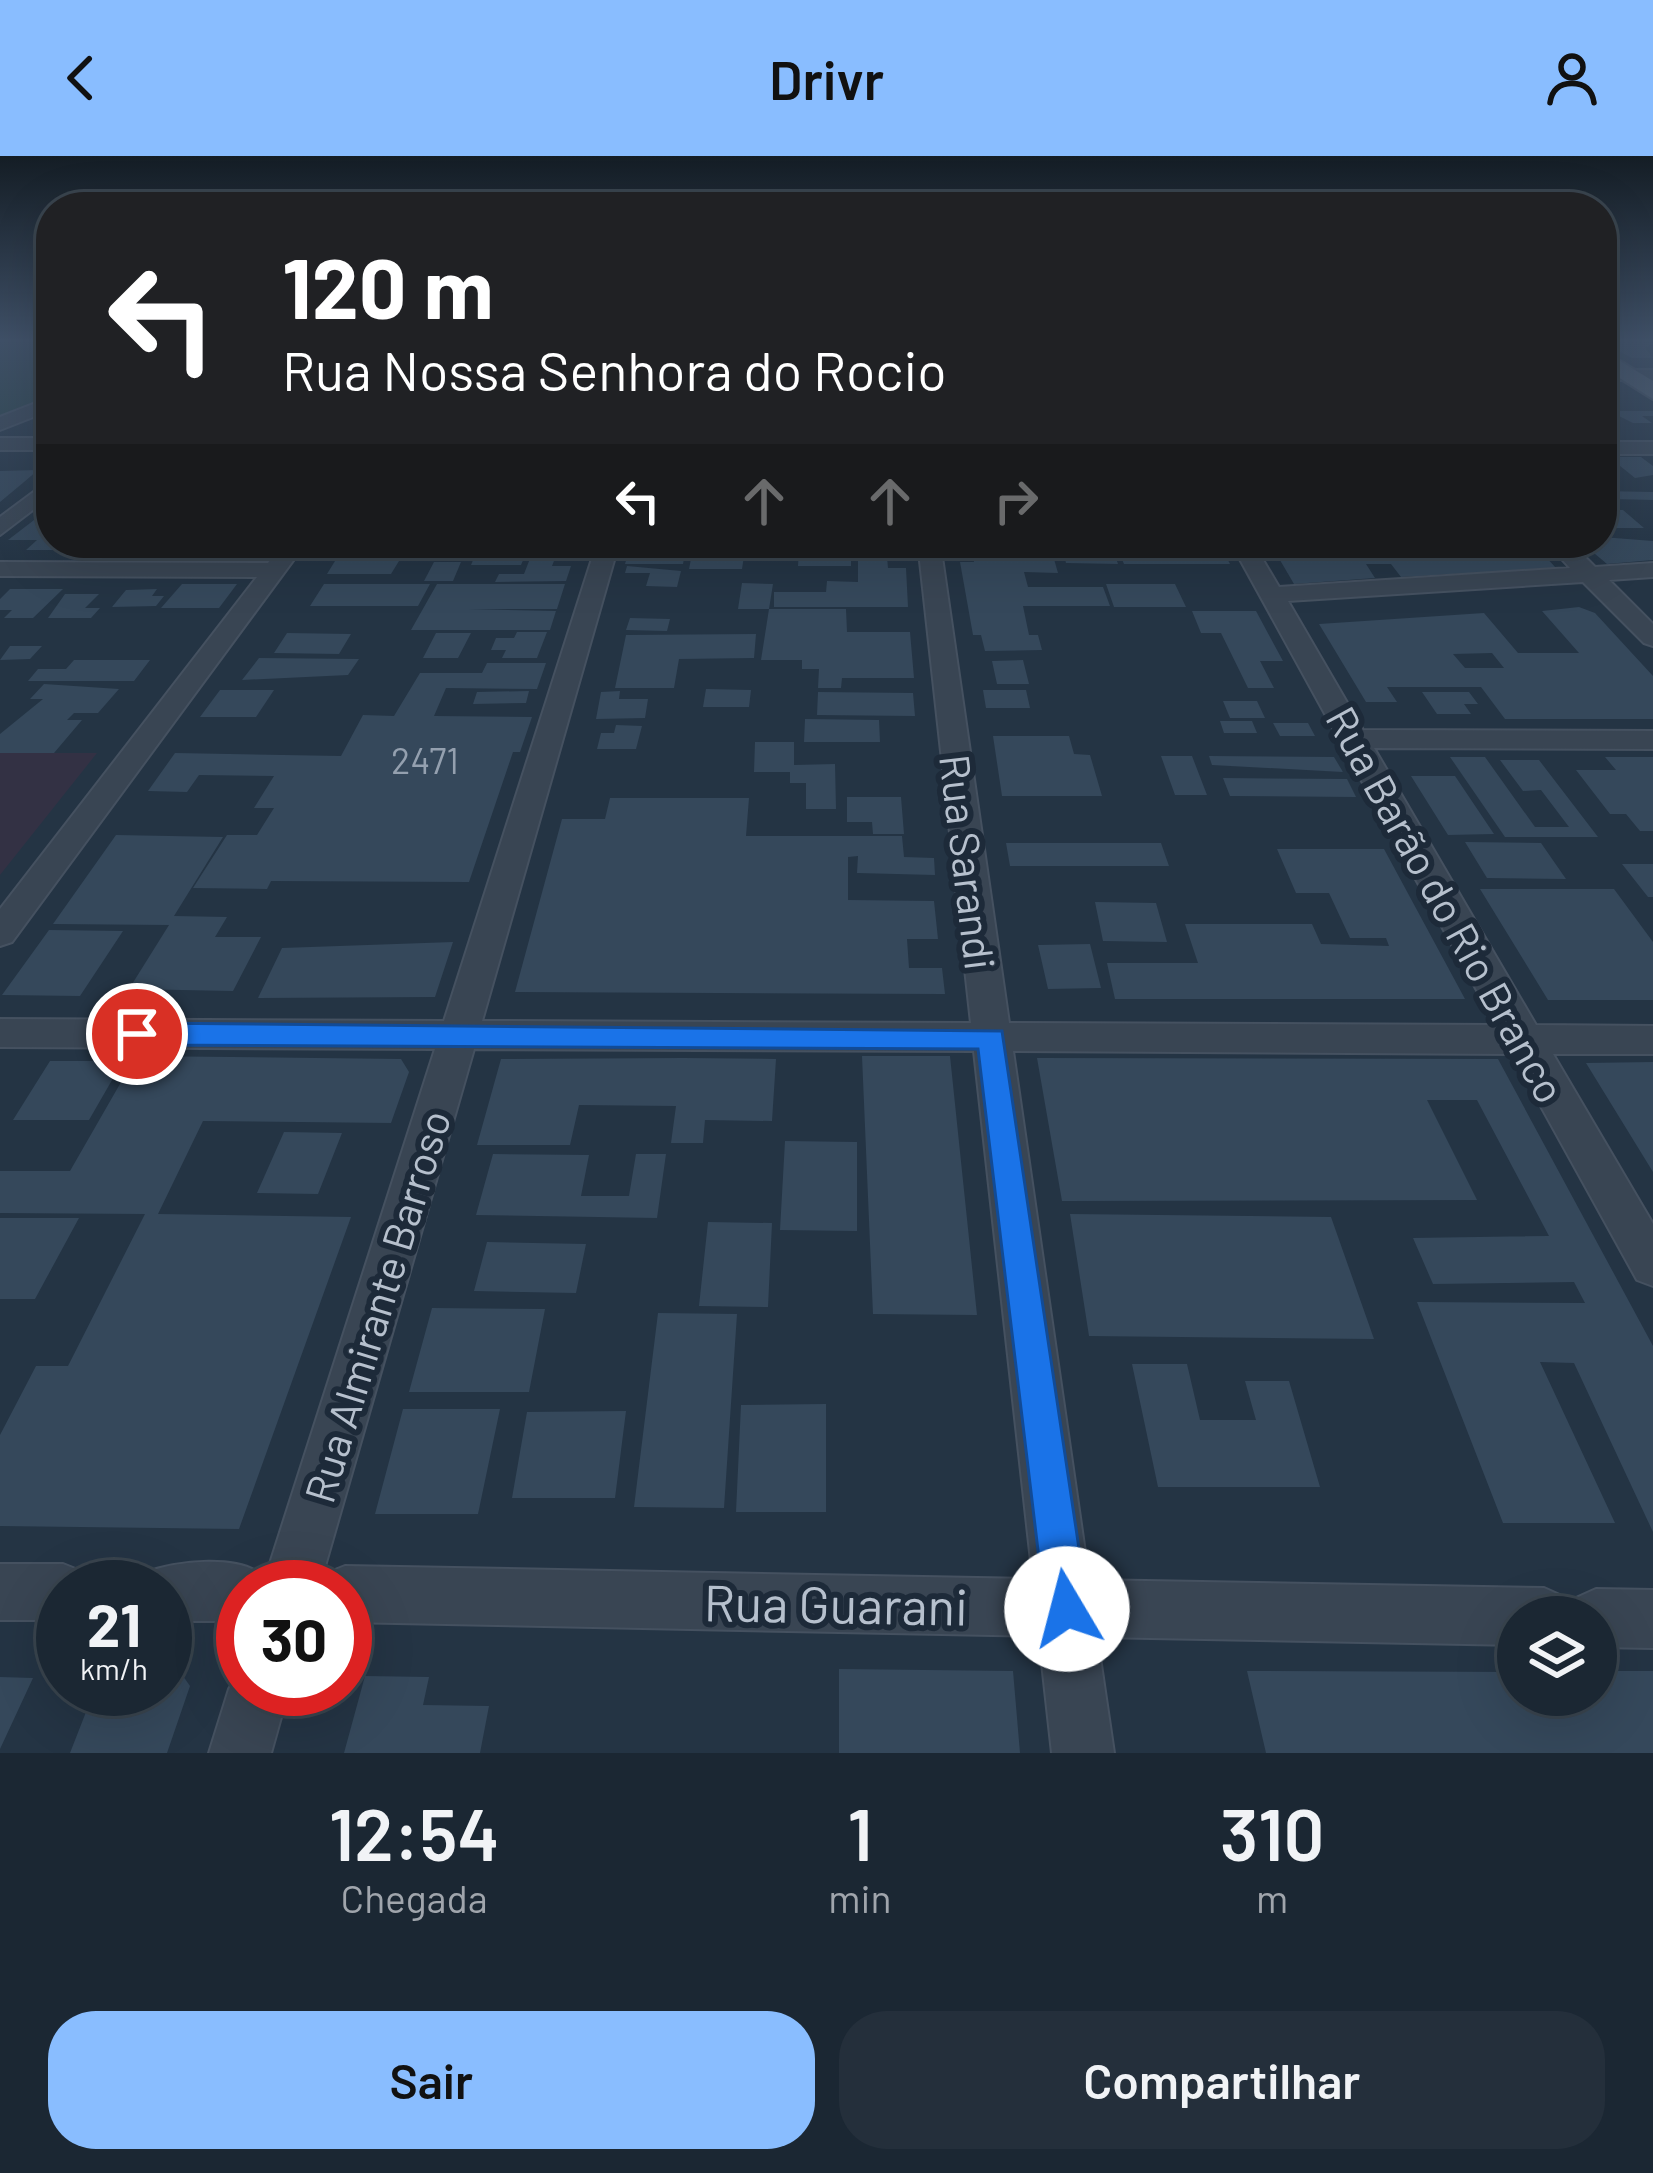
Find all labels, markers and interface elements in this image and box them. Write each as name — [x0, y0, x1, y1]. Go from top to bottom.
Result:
icon: back — [48, 45, 114, 111]
icon: person — [1539, 45, 1605, 111]
text: Drivr — [769, 46, 884, 111]
text: 120 m — [282, 235, 494, 336]
icon: left — [84, 240, 240, 396]
text: Rua Nossa Senhora do Rocio — [282, 337, 947, 402]
icon: left — [605, 468, 671, 534]
icon: ahead — [731, 468, 797, 534]
icon: ahead — [857, 468, 923, 534]
icon: right — [983, 468, 1049, 534]
street label: Rua Barão do Rio Branco — [1317, 697, 1577, 1111]
house number: 2471 — [391, 738, 459, 781]
street label: Rua Sarandi — [931, 751, 1007, 973]
pin — [86, 983, 188, 1085]
icon: arrive — [104, 1001, 170, 1067]
street label: Rua Almirante Barroso — [293, 1104, 459, 1508]
position arrow — [1004, 1546, 1130, 1672]
speed limit sign: 30 — [216, 1560, 372, 1716]
street label: Rua Guarani — [703, 1570, 969, 1636]
text: 21 — [87, 1587, 141, 1659]
map controls — [1497, 1596, 1617, 1716]
button: layers — [1497, 1596, 1617, 1716]
text: km/h — [80, 1650, 148, 1686]
text: 12:54 — [329, 1789, 500, 1875]
text: 1 — [847, 1789, 873, 1875]
text: 310 — [1220, 1789, 1324, 1875]
text: Chegada — [340, 1874, 488, 1921]
text: min — [828, 1874, 891, 1921]
text: m — [1256, 1874, 1288, 1921]
button: Sair — [48, 2011, 815, 2149]
button: Compartilhar — [839, 2011, 1605, 2149]

